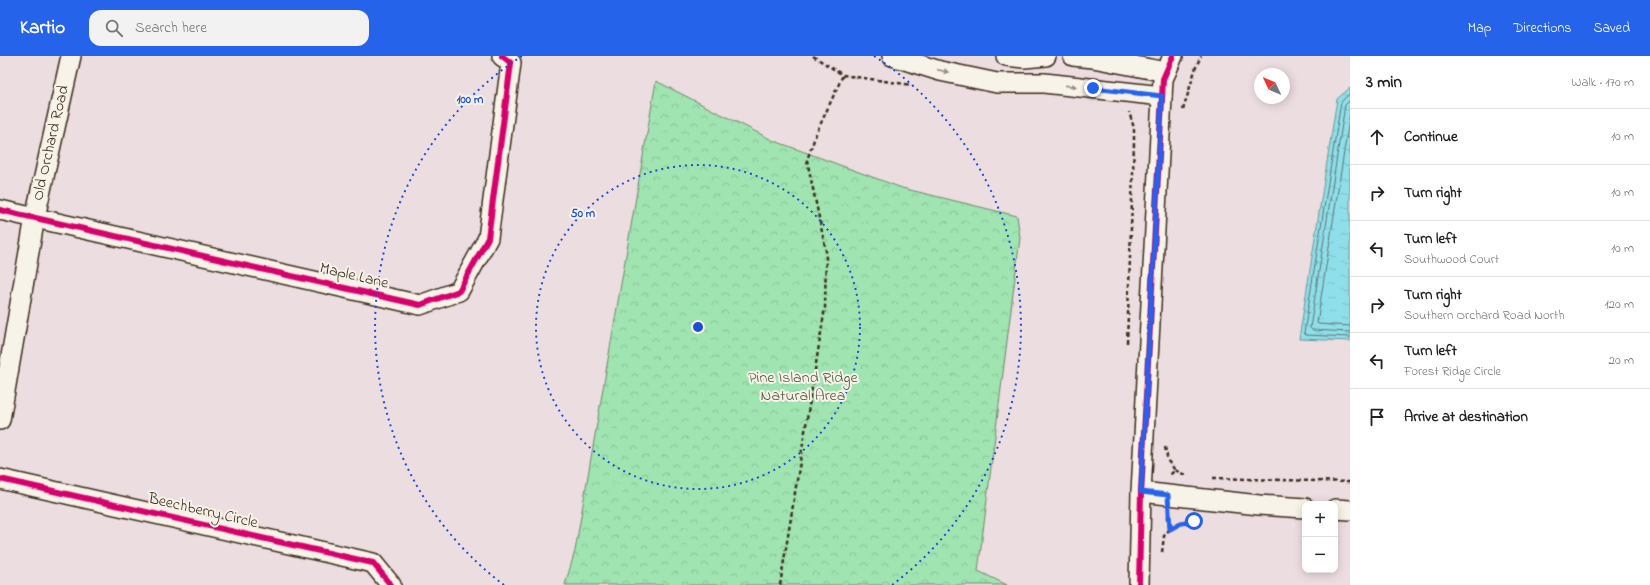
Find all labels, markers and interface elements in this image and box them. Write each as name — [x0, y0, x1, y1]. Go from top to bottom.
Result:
search box — [89, 10, 369, 46]
text: Kartio — [20, 15, 65, 42]
icon: search — [103, 17, 125, 39]
text: Search here — [135, 17, 207, 39]
text: Map — [1468, 18, 1491, 39]
text: Directions — [1513, 18, 1571, 39]
text: Saved — [1593, 18, 1630, 39]
one-way arrow — [937, 68, 949, 74]
north arrow — [1254, 68, 1290, 104]
text: 3 min — [1366, 70, 1402, 95]
text: Walk · 170 m — [1571, 73, 1634, 92]
route end — [1084, 79, 1102, 97]
one-way arrow — [1065, 82, 1077, 89]
street label: Old Orchard Road — [26, 83, 76, 203]
text: 100 m — [457, 91, 484, 109]
icon: ahead — [1366, 126, 1388, 148]
text: Continue — [1404, 126, 1458, 148]
text: 10 m — [1611, 127, 1634, 146]
icon: right — [1366, 182, 1388, 204]
text: Turn right — [1404, 182, 1462, 204]
text: 10 m — [1611, 183, 1634, 202]
text: 50 m — [571, 205, 596, 223]
text: Turn left — [1404, 228, 1457, 250]
icon: left — [1366, 238, 1388, 260]
text: 10 m — [1611, 239, 1634, 258]
text: Southwood Court — [1404, 250, 1499, 269]
street label: Maple Lane — [317, 256, 392, 296]
text: Turn right — [1404, 284, 1462, 306]
icon: right — [1366, 294, 1388, 316]
text: 120 m — [1604, 295, 1634, 314]
text: Southern Orchard Road North — [1404, 306, 1564, 325]
centre of rings — [691, 320, 705, 334]
text: Turn left — [1404, 340, 1457, 362]
icon: left — [1366, 350, 1388, 372]
text: 20 m — [1609, 351, 1634, 370]
text: Forest Ridge Circle — [1404, 362, 1501, 381]
park label: Pine Island Ridge Natural Area — [748, 366, 859, 408]
icon: arrive — [1366, 406, 1388, 428]
text: Arrive at destination — [1404, 406, 1528, 428]
street label: Beechberry Circle — [145, 487, 261, 535]
map controls — [1302, 501, 1338, 573]
button: + — [1302, 501, 1338, 537]
route start — [1185, 512, 1203, 530]
button: − — [1302, 537, 1338, 573]

